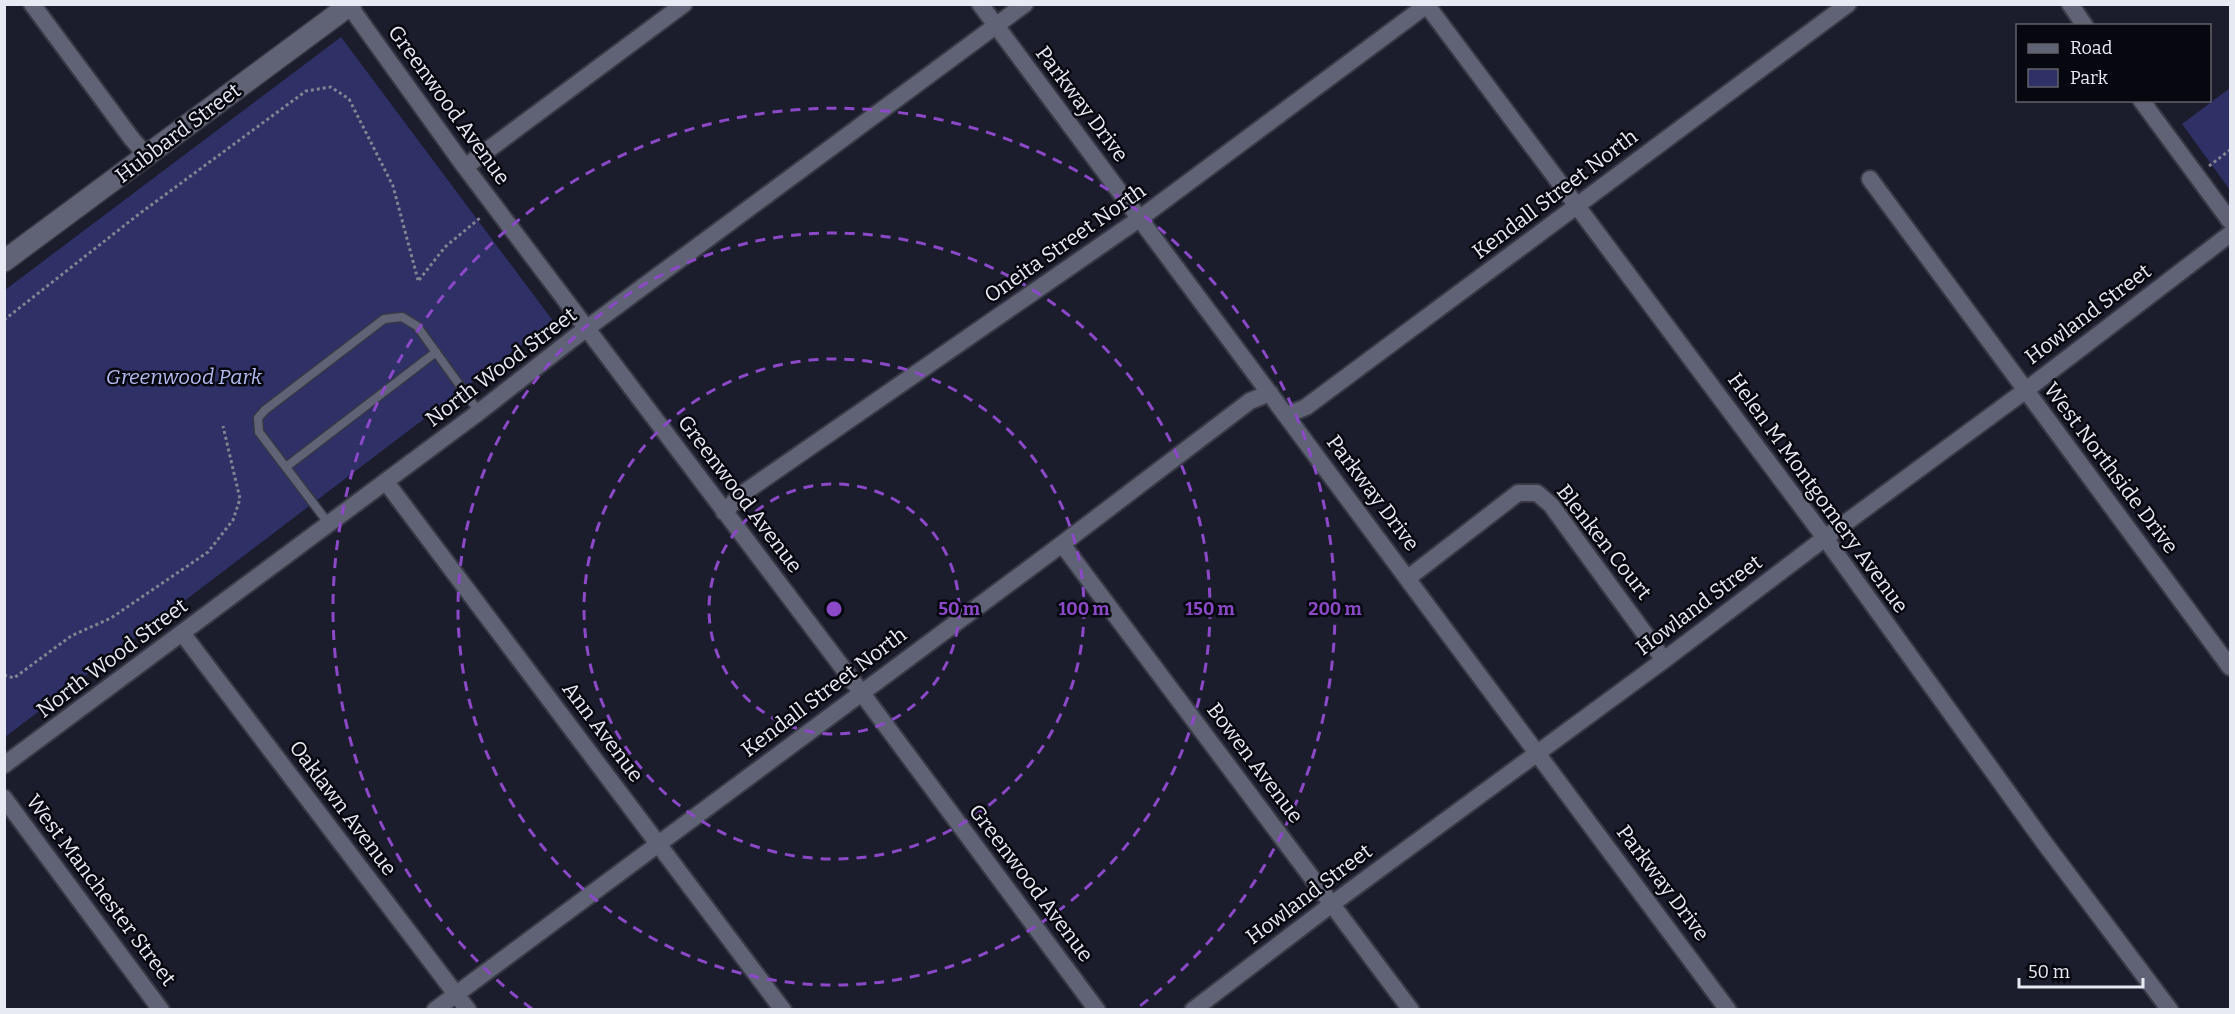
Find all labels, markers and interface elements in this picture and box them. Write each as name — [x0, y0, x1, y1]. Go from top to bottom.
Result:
street label: Greenwood Avenue — [382, 20, 516, 190]
legend — [2016, 24, 2211, 102]
text: Road — [2070, 37, 2113, 59]
street label: Parkway Drive — [1030, 41, 1134, 167]
text: Park — [2070, 67, 2109, 89]
street label: Hubbard Street — [110, 77, 246, 189]
street label: Kendall Street North — [1467, 123, 1643, 265]
street label: Oneita Street North — [979, 178, 1151, 308]
street label: Howland Street — [2020, 258, 2156, 370]
street label: North Wood Street — [420, 302, 582, 432]
park label: Greenwood Park — [106, 364, 263, 390]
street label: Helen M Montgomery Avenue — [1722, 368, 1914, 618]
street label: West Northside Drive — [2038, 377, 2184, 559]
street label: Greenwood Avenue — [672, 410, 808, 578]
street label: Parkway Drive — [1321, 430, 1425, 556]
street label: Blenken Court — [1551, 479, 1657, 605]
street label: Howland Street — [1631, 549, 1767, 661]
street label: North Wood Street — [31, 593, 193, 723]
text: 50 m — [938, 598, 980, 620]
text: 100 m — [1058, 598, 1110, 620]
text: 150 m — [1185, 598, 1235, 620]
text: 200 m — [1308, 598, 1362, 620]
centre of rings — [824, 599, 844, 619]
street label: Kendall Street North — [736, 621, 912, 763]
street label: Ann Avenue — [557, 677, 649, 787]
street label: Bowen Avenue — [1201, 698, 1309, 828]
street label: Oaklawn Avenue — [284, 735, 402, 881]
street label: West Manchester Street — [21, 789, 182, 991]
street label: Greenwood Avenue — [963, 799, 1099, 967]
street label: Parkway Drive — [1611, 820, 1715, 946]
street label: Howland Street — [1241, 838, 1377, 950]
scale bar — [2019, 951, 2144, 989]
text: 50 m — [2028, 961, 2070, 983]

